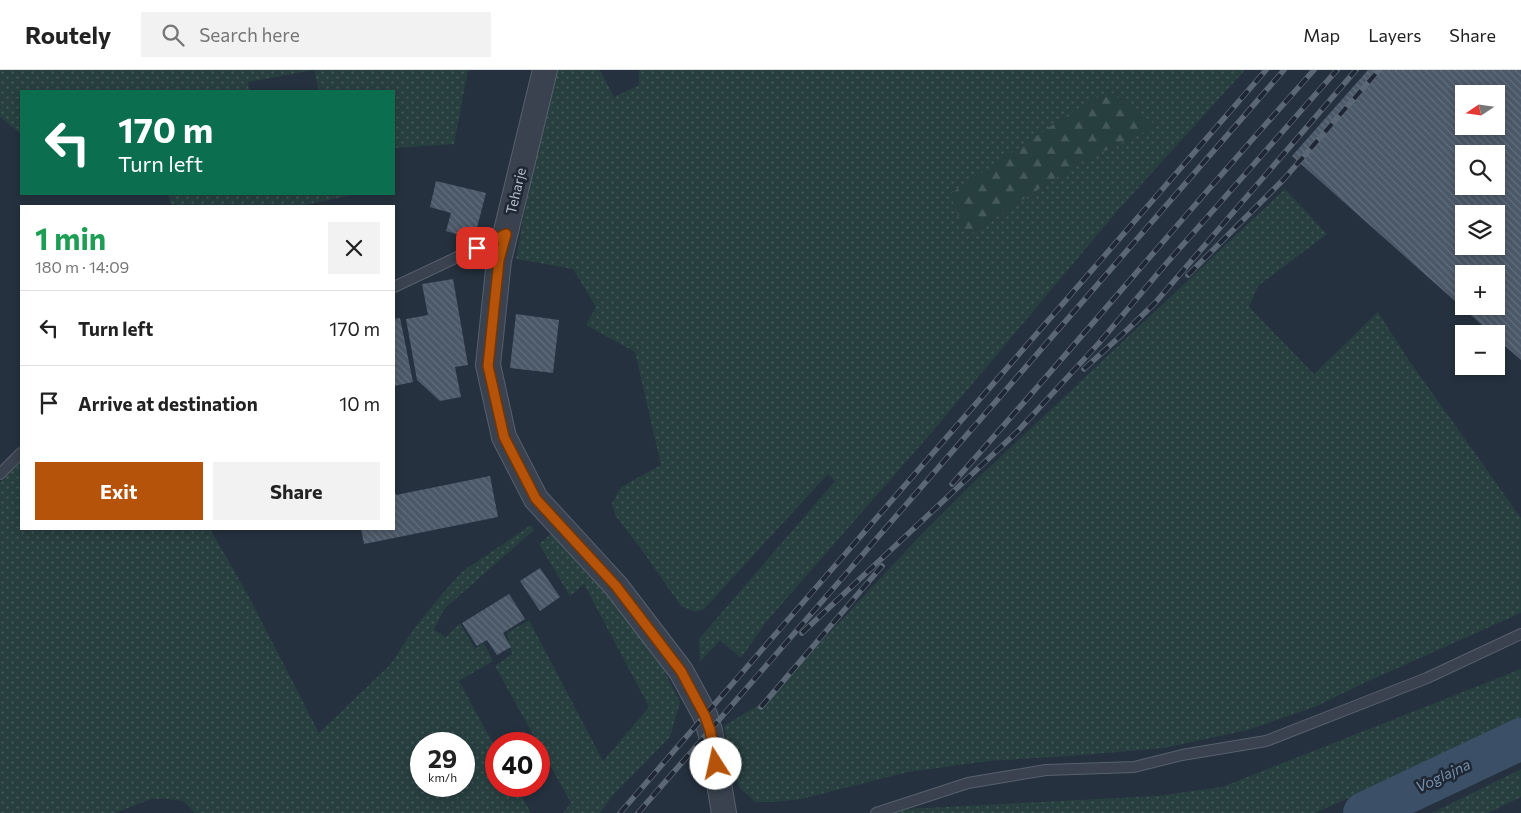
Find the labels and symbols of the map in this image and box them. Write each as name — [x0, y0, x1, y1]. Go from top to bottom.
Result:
north arrow — [1455, 85, 1505, 135]
street label: Teharje — [502, 166, 529, 216]
pin — [456, 227, 498, 269]
speed limit sign: 40 — [485, 732, 550, 797]
position arrow — [689, 737, 741, 789]
water label: Voglajna — [1412, 755, 1473, 796]

